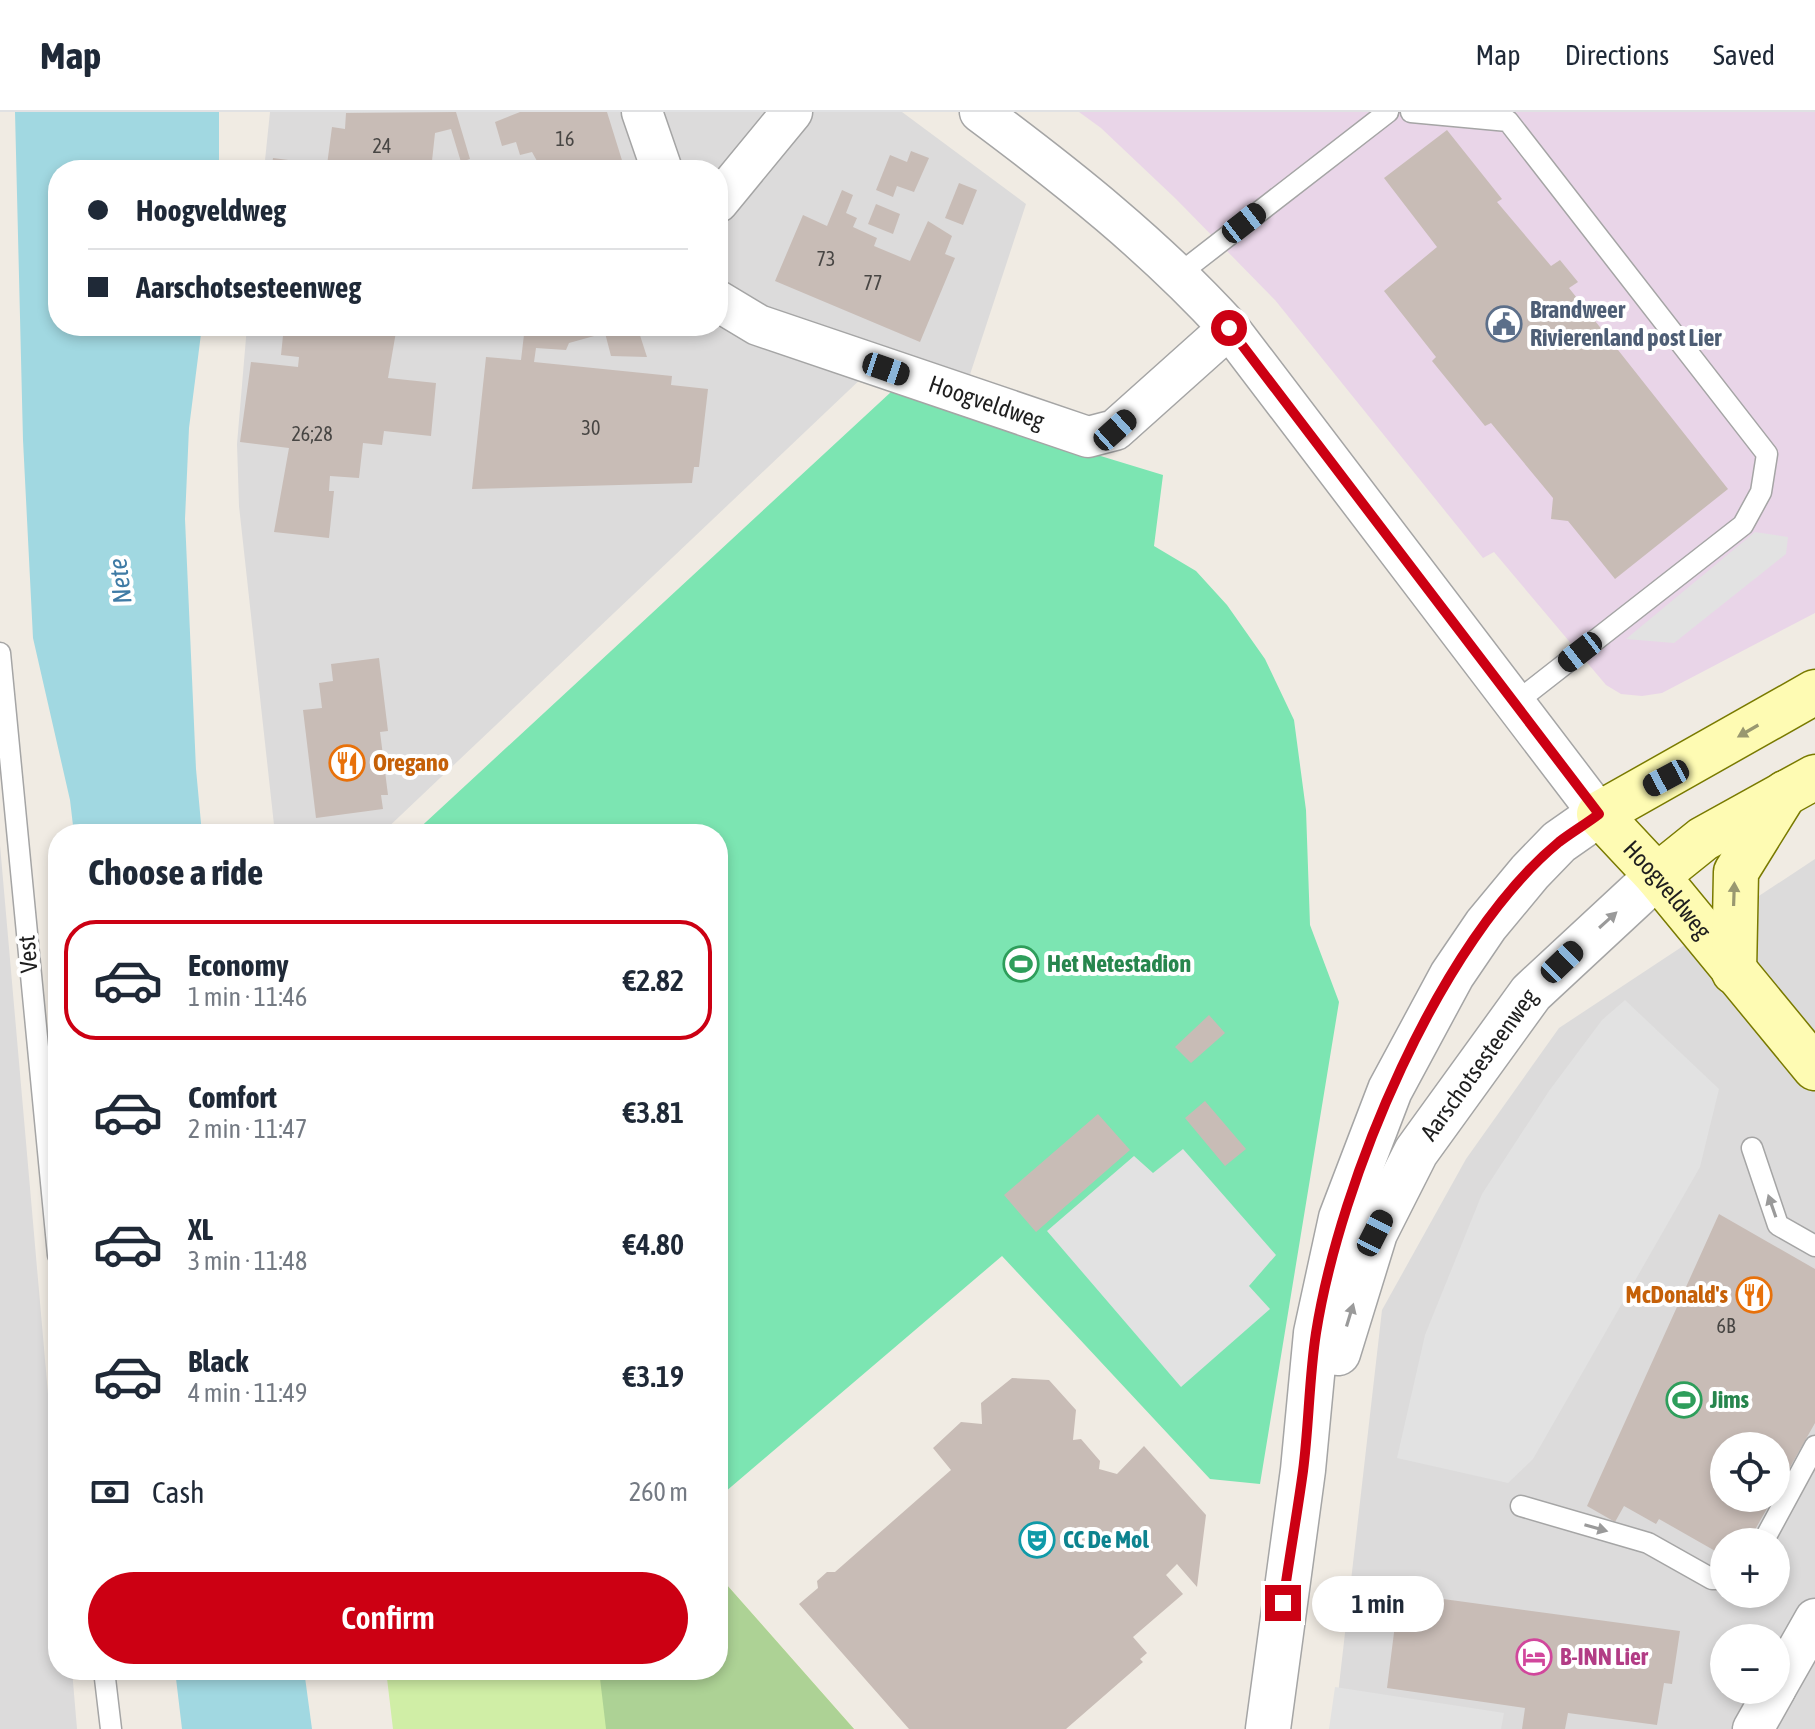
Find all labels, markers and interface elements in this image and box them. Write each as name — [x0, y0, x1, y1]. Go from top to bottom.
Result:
text: Map — [40, 34, 101, 77]
text: Map — [1476, 39, 1521, 71]
text: Directions — [1565, 39, 1669, 71]
text: Saved — [1713, 39, 1775, 71]
house number: 16 — [556, 127, 574, 150]
house number: 24 — [373, 134, 391, 157]
text: Hoogveldweg — [136, 193, 286, 227]
car — [1218, 199, 1270, 247]
house number: 73 — [817, 247, 835, 270]
text: Aarschotsesteenweg — [136, 270, 361, 304]
house number: 77 — [864, 271, 882, 294]
place label: Brandweer Rivierenland post Lier — [1530, 296, 1722, 351]
public building icon: Brandweer Rivierenland post Lier — [1485, 305, 1523, 343]
route start — [1211, 310, 1247, 346]
car — [859, 350, 913, 388]
street label: Hoogveldweg — [925, 370, 1049, 434]
car — [1089, 405, 1141, 455]
house number: 30 — [582, 416, 600, 439]
house number: 26;28 — [291, 422, 333, 445]
water label: Nete — [102, 556, 138, 606]
car — [1554, 628, 1606, 676]
one-way arrow — [1736, 724, 1759, 738]
restaurant icon: Oregano — [328, 744, 366, 782]
place label: Oregano — [373, 749, 449, 776]
car — [1639, 756, 1693, 800]
street label: Hoogveldweg — [1618, 835, 1717, 944]
text: Choose a ride — [88, 851, 263, 893]
one-way arrow — [1728, 881, 1741, 906]
one-way arrow — [1598, 912, 1617, 930]
street label: Vest — [12, 934, 43, 974]
car — [1536, 937, 1588, 987]
icon: car — [92, 944, 164, 1016]
sports icon: Het Netestadion — [1002, 945, 1040, 983]
text: Economy — [188, 948, 289, 982]
place label: Het Netestadion — [1047, 950, 1191, 977]
text: €2.82 — [623, 963, 684, 997]
text: 1 min · 11:46 — [188, 982, 307, 1012]
street label: Aarschotsesteenweg — [1415, 983, 1543, 1146]
icon: car — [92, 1076, 164, 1148]
text: Comfort — [188, 1080, 277, 1114]
text: €3.81 — [623, 1095, 684, 1129]
text: 2 min · 11:47 — [188, 1114, 307, 1144]
one-way arrow — [1766, 1194, 1778, 1218]
car — [1353, 1206, 1397, 1260]
icon: car — [92, 1208, 164, 1280]
text: XL — [188, 1212, 213, 1246]
text: €4.80 — [623, 1227, 684, 1261]
text: 3 min · 11:48 — [188, 1246, 307, 1276]
restaurant icon: McDonald's — [1735, 1276, 1773, 1314]
place label: McDonald's — [1626, 1281, 1729, 1308]
one-way arrow — [1344, 1303, 1357, 1327]
house number: 6B — [1717, 1314, 1736, 1337]
icon: car — [92, 1340, 164, 1412]
text: Black — [188, 1344, 248, 1378]
text: €3.19 — [623, 1359, 684, 1393]
text: 4 min · 11:49 — [188, 1378, 307, 1408]
sports icon: Jims — [1665, 1381, 1703, 1419]
place label: Jims — [1709, 1386, 1749, 1413]
map controls — [1710, 1432, 1790, 1704]
button: locate — [1710, 1432, 1790, 1512]
icon: cash — [88, 1470, 132, 1514]
text: Cash — [152, 1475, 205, 1509]
text: 260 m — [629, 1477, 688, 1507]
theatre icon: CC De Mol — [1018, 1521, 1056, 1559]
one-way arrow — [1584, 1522, 1608, 1535]
place label: CC De Mol — [1063, 1526, 1149, 1553]
button: + — [1710, 1528, 1790, 1608]
button: Confirm — [88, 1572, 688, 1664]
callout: 1 min — [1311, 1575, 1443, 1631]
route end — [1265, 1585, 1301, 1621]
text: 1 min — [1351, 1589, 1405, 1619]
button: − — [1710, 1624, 1790, 1704]
hotel icon: B-INN Lier — [1515, 1638, 1553, 1676]
place label: B-INN Lier — [1560, 1643, 1649, 1670]

